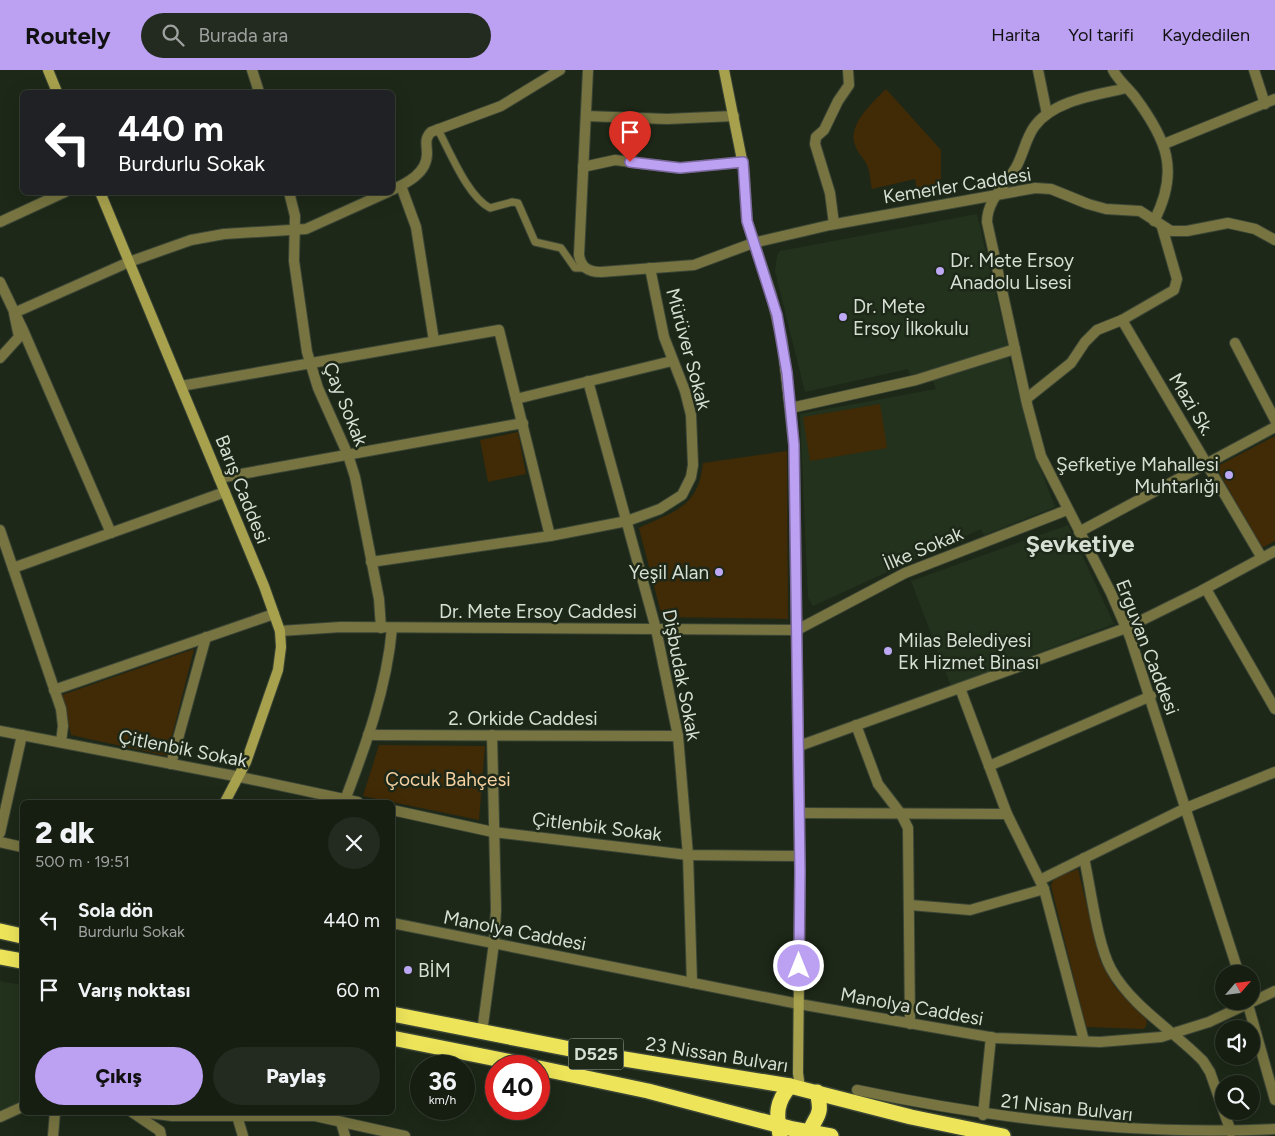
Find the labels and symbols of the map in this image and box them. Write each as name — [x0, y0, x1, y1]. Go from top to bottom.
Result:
pin — [609, 111, 651, 162]
street label: Kemerler Caddesi — [881, 162, 1033, 209]
place label: Dr. Mete Ersoy Anadolu Lisesi — [950, 249, 1074, 294]
marker: Dr. Mete Ersoy Anadolu Lisesi — [934, 265, 946, 277]
street label: Mürüver Sokak — [661, 286, 716, 413]
place label: Dr. Mete Ersoy İlkokulu — [853, 295, 969, 340]
marker: Dr. Mete Ersoy İlkokulu — [837, 311, 849, 323]
street label: Çay Sokak — [318, 359, 373, 450]
street label: Mazi Sk. — [1164, 369, 1219, 440]
street label: Barış Caddesi — [210, 432, 275, 547]
place label: Şefketiye Mahallesi Muhtarlığı — [1056, 453, 1219, 498]
marker: Şefketiye Mahallesi Muhtarlığı — [1223, 469, 1235, 481]
street label: İlke Sokak — [880, 521, 967, 575]
district label: Şevketiye — [1026, 529, 1134, 558]
place label: Yeşil Alan — [629, 561, 709, 584]
marker: Yeşil Alan — [713, 566, 725, 578]
street label: Erguvan Caddesi — [1111, 576, 1184, 718]
street label: Dr. Mete Ersoy Caddesi — [439, 600, 637, 623]
street label: Dişbudak Sokak — [657, 607, 706, 744]
place label: Milas Belediyesi Ek Hizmet Binası — [898, 629, 1039, 674]
marker: Milas Belediyesi Ek Hizmet Binası — [882, 645, 894, 657]
street label: 2. Orkide Caddesi — [448, 707, 598, 730]
street label: Çitlenbik Sokak — [117, 725, 250, 772]
park label: Çocuk Bahçesi — [385, 768, 511, 791]
street label: Çitlenbik Sokak — [531, 807, 664, 846]
street label: Manolya Caddesi — [442, 905, 588, 956]
position arrow — [772, 939, 824, 991]
place label: BİM — [418, 959, 451, 982]
marker: BİM — [402, 964, 414, 976]
north arrow — [1215, 965, 1260, 1010]
street label: Manolya Caddesi — [839, 983, 985, 1030]
street label: 23 Nissan Bulvarı — [644, 1032, 790, 1077]
road number: D525 — [568, 1039, 624, 1070]
speed limit sign: 40 — [485, 1055, 550, 1120]
street label: 21 Nisan Bulvarı — [1000, 1089, 1134, 1126]

